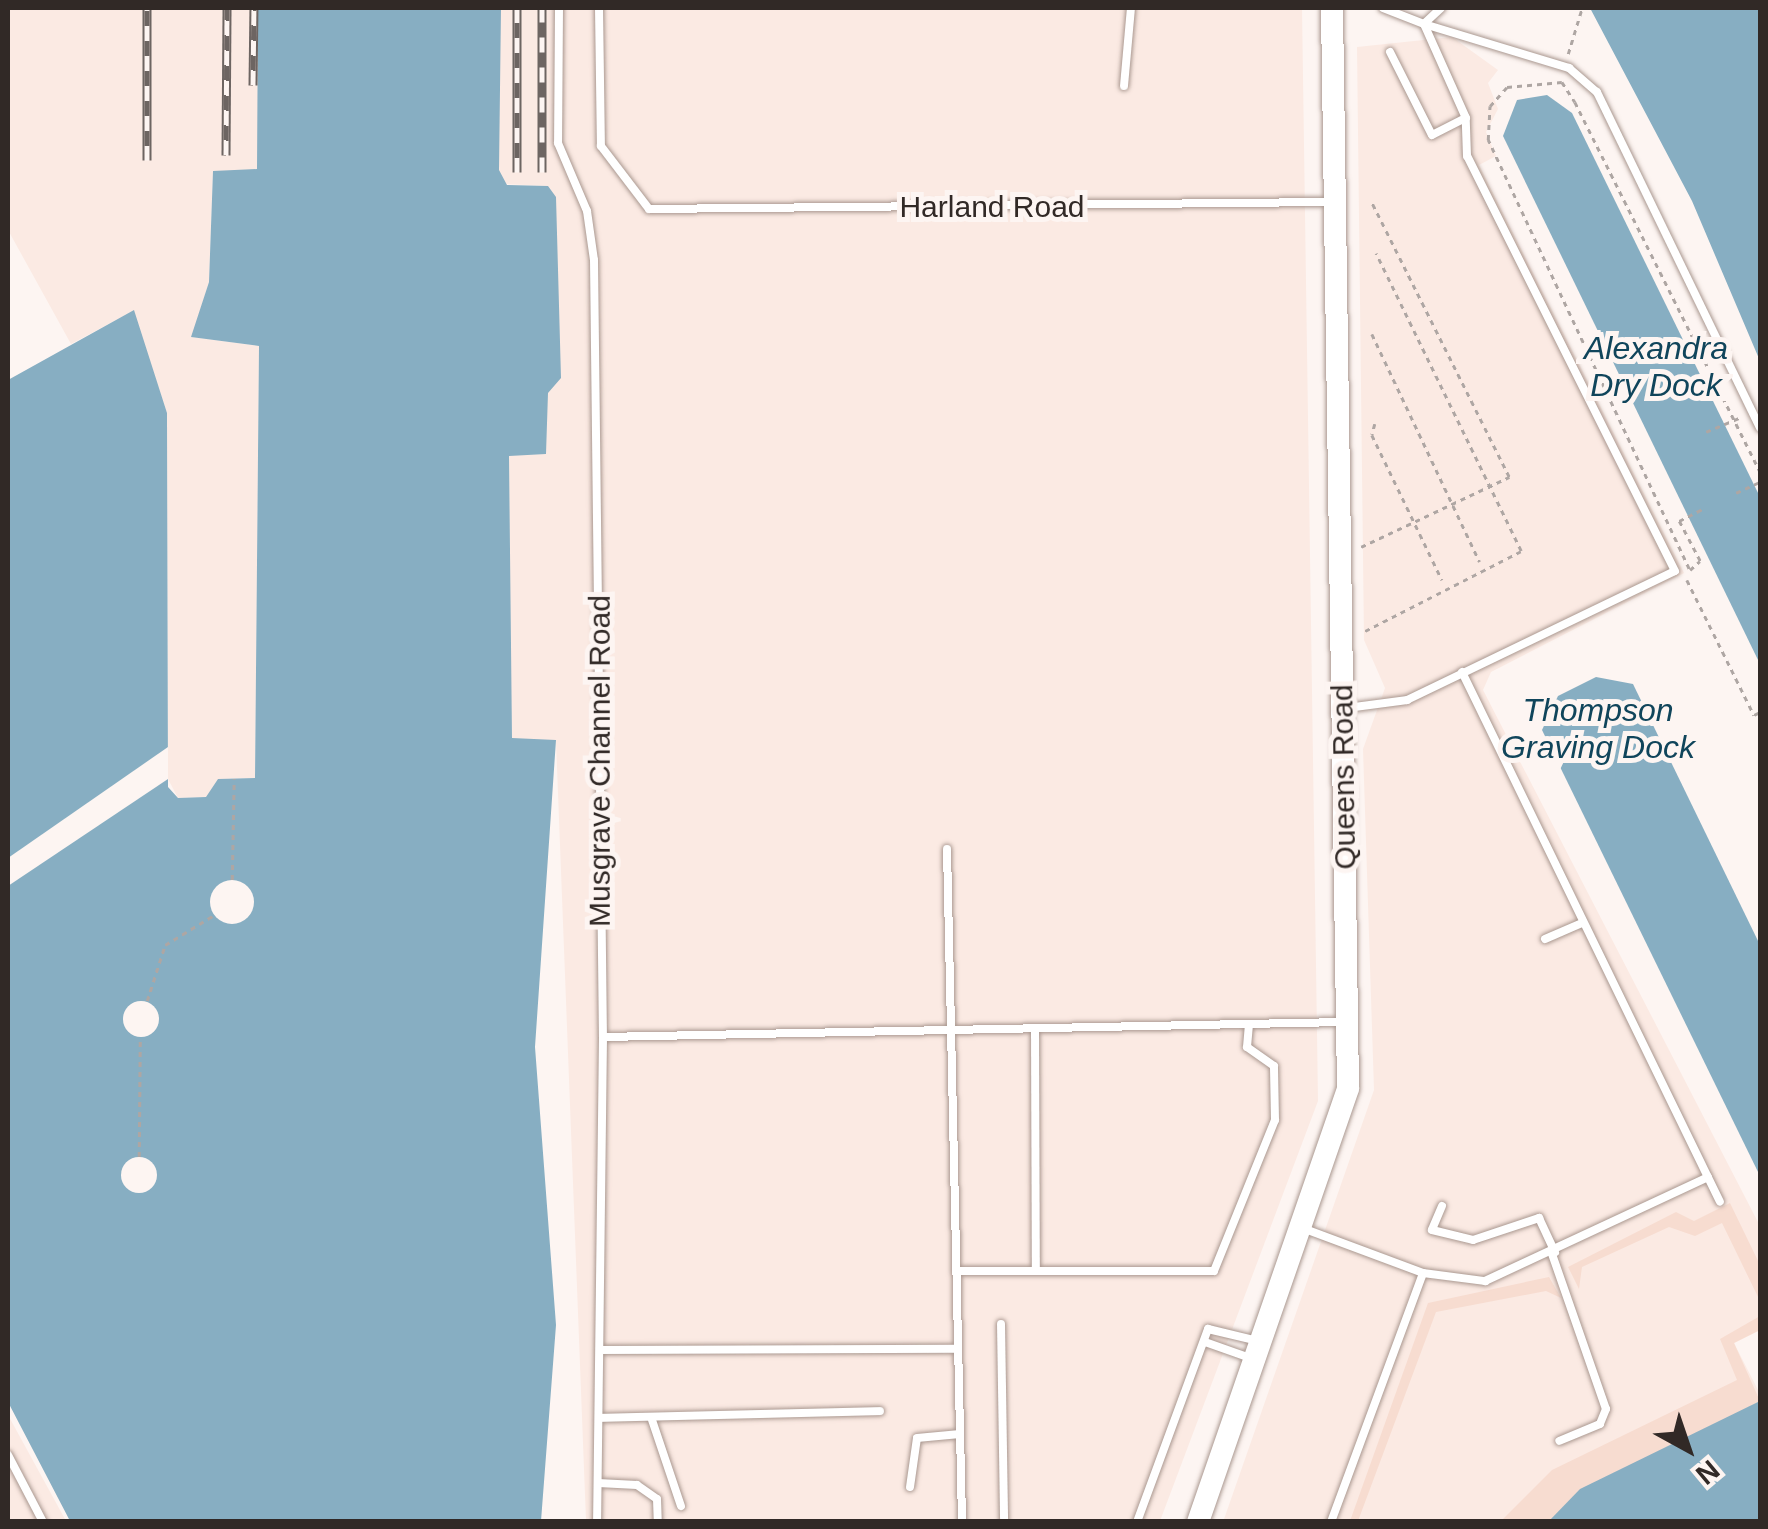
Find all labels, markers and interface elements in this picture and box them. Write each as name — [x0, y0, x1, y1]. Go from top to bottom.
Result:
street label: Harland Road — [899, 189, 1085, 225]
water label: Alexandra Dry Dock — [1584, 330, 1728, 405]
street label: Musgrave Channel Road — [582, 595, 618, 927]
street label: Queens Road — [1324, 684, 1364, 870]
water label: Thompson Graving Dock — [1501, 692, 1695, 767]
north arrow — [1638, 1399, 1738, 1499]
text: N — [1690, 1454, 1725, 1491]

